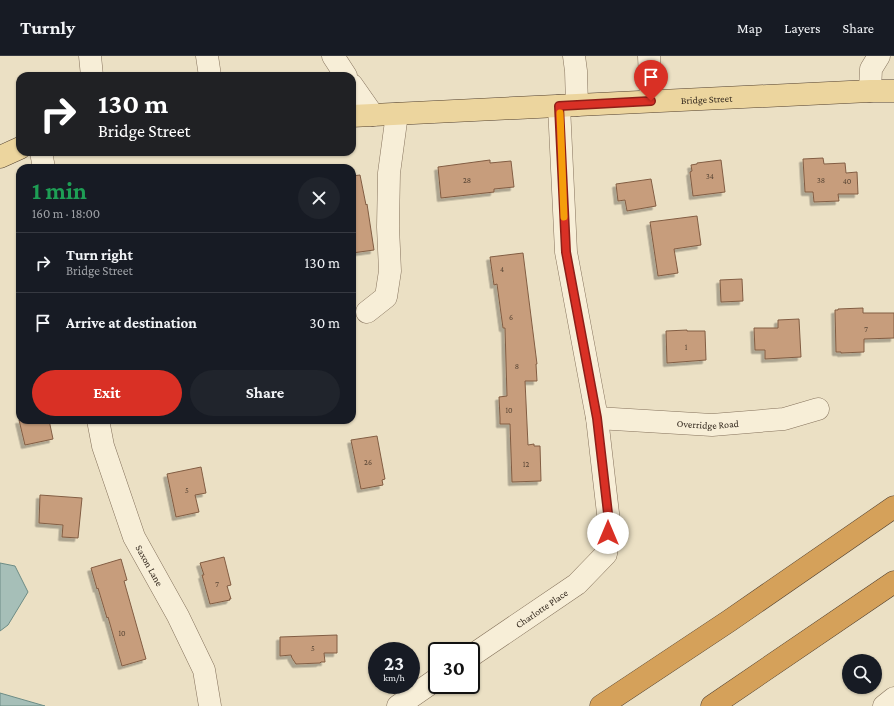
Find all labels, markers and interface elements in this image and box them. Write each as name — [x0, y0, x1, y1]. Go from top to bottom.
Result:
text: Turnly — [20, 17, 75, 38]
text: Map — [737, 20, 762, 36]
text: Layers — [784, 20, 821, 36]
text: Share — [843, 20, 874, 36]
pin — [634, 60, 668, 101]
icon: arrive — [640, 66, 662, 88]
icon: right — [32, 88, 84, 140]
text: 130 m — [98, 88, 168, 119]
street label: Bridge Street — [681, 93, 733, 106]
text: Bridge Street — [98, 121, 191, 141]
house number: 34 — [706, 172, 714, 181]
house number: 28 — [463, 176, 471, 185]
house number: 38 — [817, 176, 825, 185]
text: 1 min — [32, 177, 87, 204]
button: close — [298, 177, 340, 219]
house number: 40 — [843, 177, 852, 186]
text: 160 m · 18:00 — [32, 206, 100, 221]
text: Turn right — [66, 247, 133, 263]
icon: right — [32, 252, 54, 274]
text: 130 m — [305, 255, 340, 271]
text: Bridge Street — [66, 263, 133, 278]
house number: 4 — [500, 265, 504, 274]
icon: arrive — [32, 312, 54, 334]
house number: 6 — [509, 313, 513, 322]
text: Arrive at destination — [66, 315, 197, 331]
text: 30 m — [310, 315, 340, 331]
house number: 7 — [864, 325, 868, 334]
house number: 1 — [685, 343, 688, 352]
house number: 8 — [515, 362, 519, 371]
button: Exit — [32, 370, 182, 416]
button: Share — [190, 370, 340, 416]
house number: 10 — [505, 406, 513, 415]
street label: Overridge Road — [676, 418, 740, 431]
house number: 26 — [364, 458, 372, 467]
house number: 12 — [523, 460, 529, 469]
house number: 5 — [185, 486, 189, 495]
position arrow — [587, 512, 629, 554]
street label: Saxon Lane — [133, 543, 165, 589]
house number: 7 — [215, 580, 219, 589]
street label: Charlotte Place — [513, 587, 570, 630]
house number: 10 — [118, 629, 126, 638]
speed limit sign: 30 — [428, 642, 480, 694]
house number: 5 — [311, 644, 315, 653]
text: 23 — [384, 652, 404, 674]
map controls — [842, 654, 882, 694]
button: search — [842, 654, 882, 694]
text: km/h — [383, 672, 405, 683]

